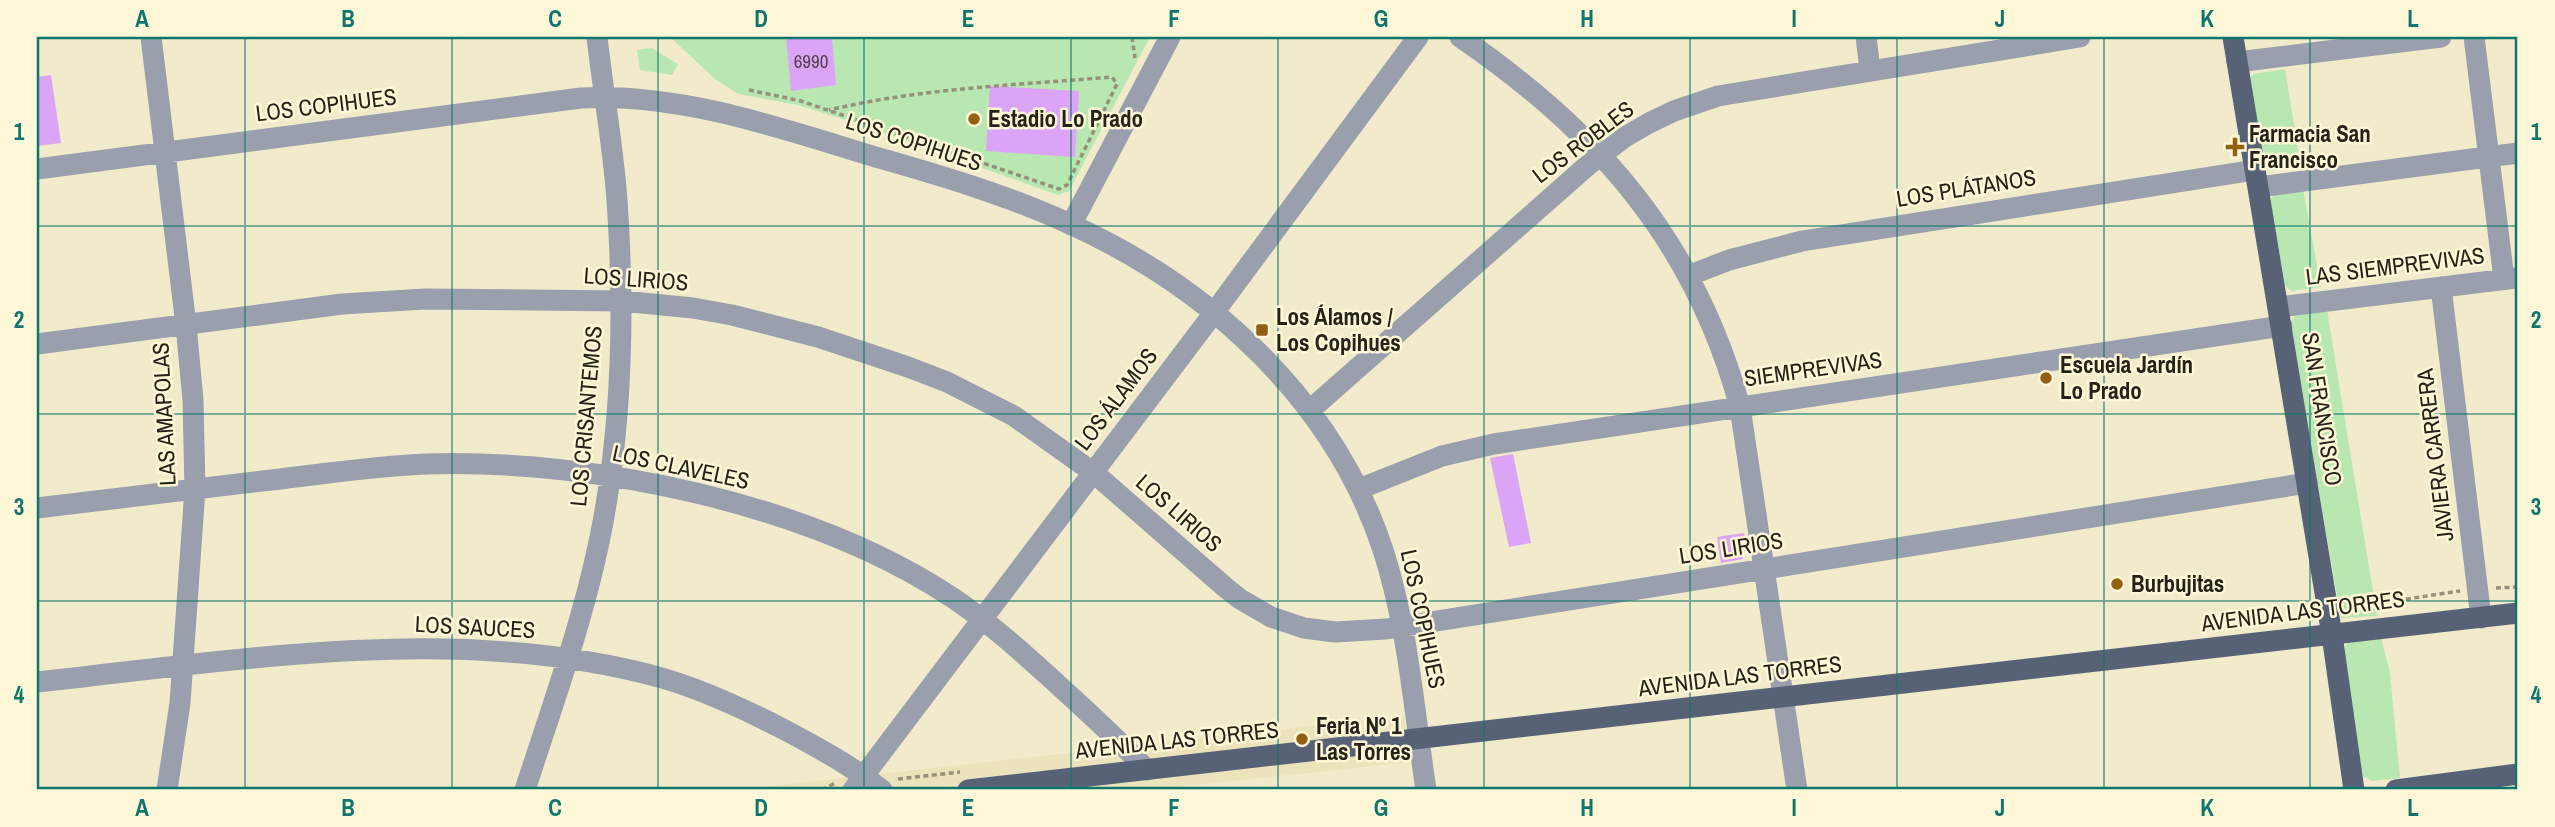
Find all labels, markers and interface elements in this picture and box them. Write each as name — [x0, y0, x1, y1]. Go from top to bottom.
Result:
text: A — [135, 3, 149, 34]
text: B — [341, 3, 355, 34]
text: C — [548, 3, 562, 34]
text: D — [754, 3, 768, 34]
text: E — [962, 3, 974, 34]
text: F — [1168, 3, 1180, 34]
text: G — [1374, 3, 1388, 34]
text: H — [1580, 3, 1594, 34]
text: I — [1791, 3, 1797, 34]
text: J — [1995, 3, 2005, 34]
text: K — [2200, 3, 2214, 34]
text: L — [2407, 3, 2419, 34]
house number: 6990 — [794, 48, 828, 74]
street label: LOS COPIHUES — [254, 80, 398, 129]
street label: LOS ROBLES — [1526, 93, 1640, 190]
place label: Estadio Lo Prado — [988, 103, 1143, 134]
street label: LOS COPIHUES — [842, 105, 986, 178]
marker: Estadio Lo Prado — [966, 111, 982, 127]
text: 1 — [14, 116, 25, 147]
text: 1 — [2531, 116, 2542, 147]
place label: Farmacia San Francisco — [2249, 118, 2371, 175]
marker: Farmacia San Francisco — [2227, 139, 2243, 155]
street label: LOS PLÁTANOS — [1894, 161, 2038, 214]
street label: LAS SIEMPREVIVAS — [2304, 239, 2486, 292]
street label: LOS LIRIOS — [583, 259, 689, 298]
place label: Los Álamos / Los Copihues — [1276, 301, 1401, 358]
text: 2 — [14, 304, 24, 335]
text: 2 — [2531, 304, 2541, 335]
marker: Los Álamos / Los Copihues — [1254, 322, 1270, 338]
street label: LOS CRISANTEMOS — [562, 324, 609, 508]
street label: SAN FRANCISCO — [2295, 330, 2350, 488]
street label: LAS AMAPOLAS — [144, 341, 183, 487]
street label: LOS ÁLAMOS — [1067, 341, 1164, 456]
street label: SIEMPREVIVAS — [1742, 343, 1884, 394]
place label: Escuela Jardín Lo Prado — [2060, 349, 2193, 406]
street label: JAVIERA CARRERA — [2408, 367, 2460, 543]
marker: Escuela Jardín Lo Prado — [2038, 370, 2054, 386]
street label: LOS CLAVELES — [610, 437, 752, 496]
street label: LOS LIRIOS — [1130, 467, 1229, 559]
text: 3 — [14, 491, 24, 522]
text: 3 — [2531, 491, 2541, 522]
street label: LOS LIRIOS — [1677, 524, 1785, 571]
street label: LOS COPIHUES — [1394, 546, 1453, 691]
place label: Burbujitas — [2131, 568, 2224, 599]
marker: Burbujitas — [2109, 576, 2125, 592]
street label: AVENIDA LAS TORRES — [2199, 583, 2406, 638]
street label: LOS SAUCES — [414, 608, 536, 645]
street label: AVENIDA LAS TORRES — [1636, 648, 1843, 703]
text: 4 — [14, 679, 25, 710]
text: 4 — [2531, 679, 2542, 710]
place label: Feria Nº 1 Las Torres — [1316, 710, 1411, 767]
street label: AVENIDA LAS TORRES — [1073, 713, 1280, 766]
marker: Feria Nº 1 Las Torres — [1294, 731, 1310, 747]
text: A — [135, 792, 149, 823]
text: B — [341, 792, 355, 823]
text: C — [548, 792, 562, 823]
text: D — [754, 792, 768, 823]
text: E — [962, 792, 974, 823]
text: F — [1168, 792, 1180, 823]
text: G — [1374, 792, 1388, 823]
text: H — [1580, 792, 1594, 823]
text: I — [1791, 792, 1797, 823]
text: J — [1995, 792, 2005, 823]
text: K — [2200, 792, 2214, 823]
text: L — [2407, 792, 2419, 823]

